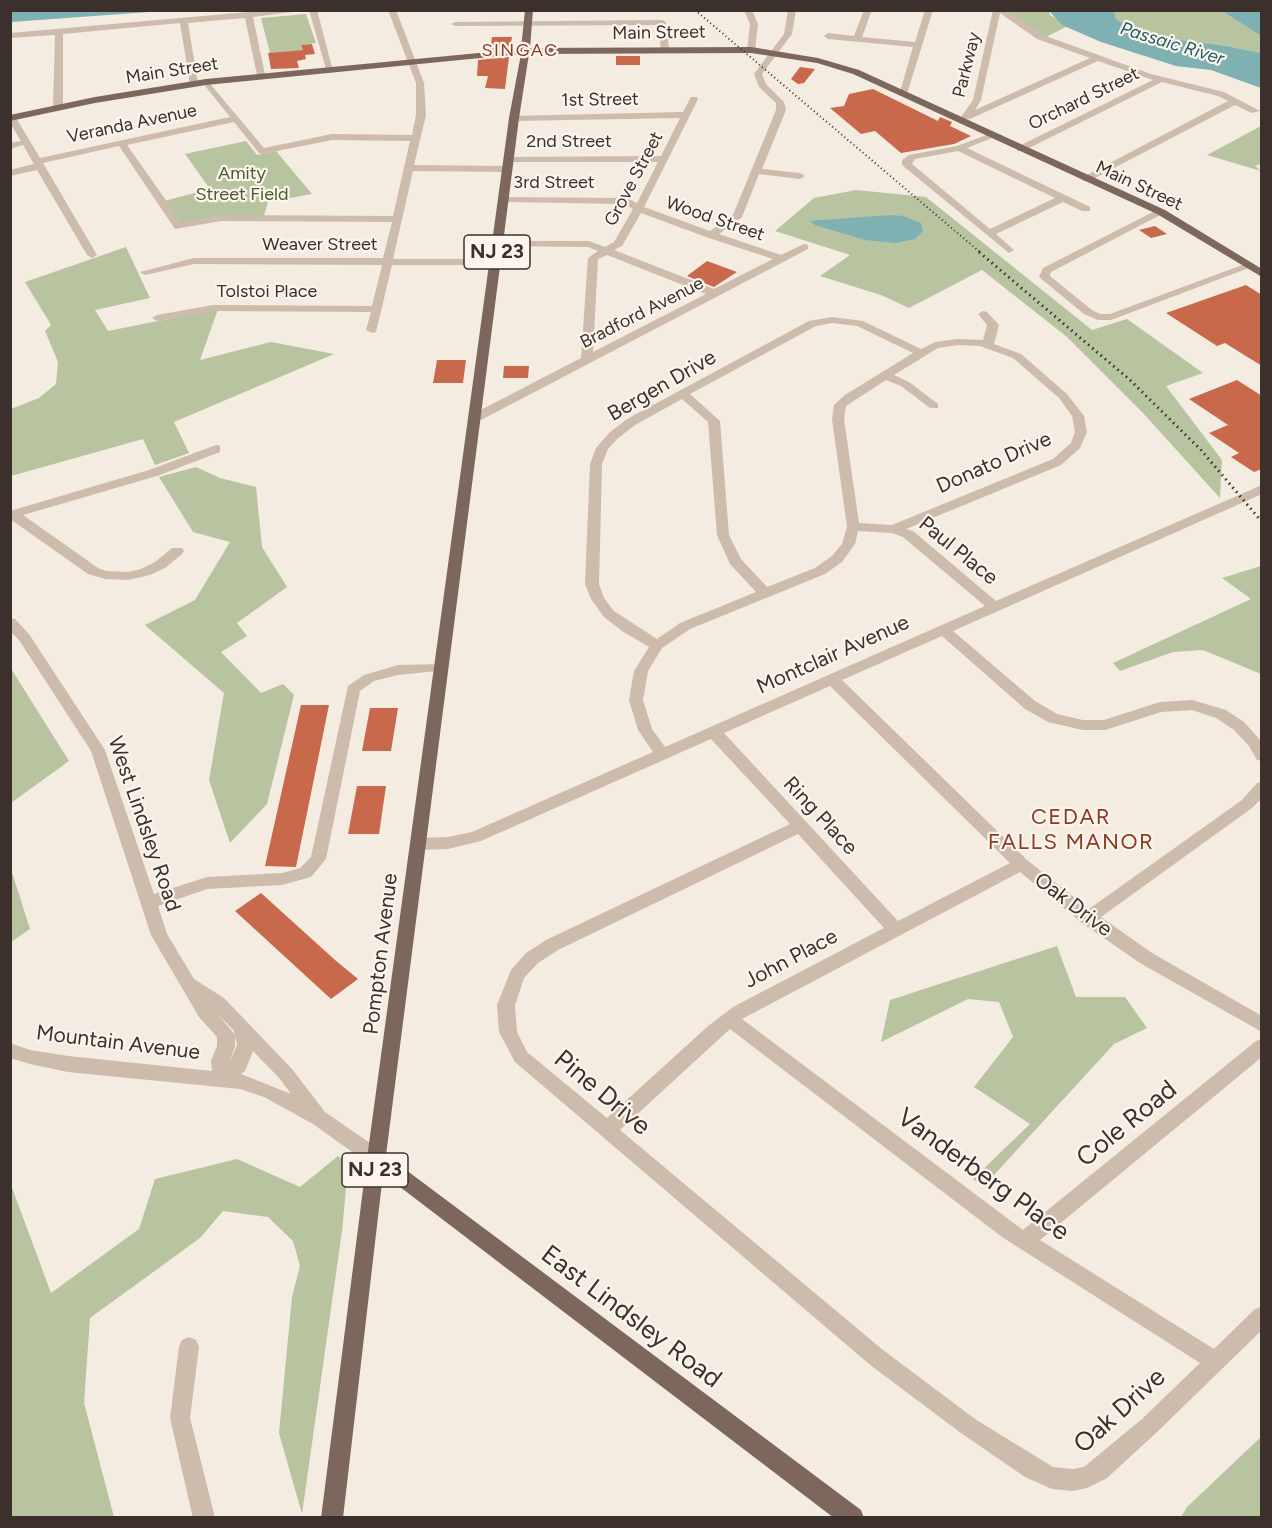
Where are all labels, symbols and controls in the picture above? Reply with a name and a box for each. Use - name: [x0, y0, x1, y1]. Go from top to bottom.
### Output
- water label: Passaic River: [1118, 18, 1226, 70]
- street label: Main Street: [612, 21, 706, 45]
- street label: Parkway: [948, 30, 986, 100]
- district label: SINGAC: [481, 40, 559, 62]
- street label: Main Street: [124, 53, 220, 89]
- street label: Orchard Street: [1025, 63, 1143, 135]
- street label: 1st Street: [561, 89, 639, 111]
- street label: Veranda Avenue: [65, 100, 199, 148]
- street label: Grove Street: [600, 128, 668, 230]
- street label: 2nd Street: [526, 131, 612, 153]
- street label: Main Street: [1092, 156, 1186, 216]
- park label: Amity Street Field: [195, 163, 289, 206]
- street label: 3rd Street: [513, 172, 595, 194]
- street label: Wood Street: [663, 192, 767, 246]
- street label: Weaver Street: [262, 234, 378, 256]
- road number: NJ 23: [464, 235, 530, 269]
- street label: Bradford Avenue: [577, 273, 707, 353]
- street label: Tolstoi Place: [217, 281, 317, 303]
- street label: Bergen Drive: [603, 345, 721, 427]
- street label: Donato Drive: [933, 427, 1055, 499]
- street label: Paul Place: [913, 511, 1003, 591]
- street label: Montclair Avenue: [753, 610, 913, 700]
- street label: West Lindsley Road: [102, 733, 186, 915]
- street label: Ring Place: [778, 772, 862, 860]
- district label: CEDAR FALLS MANOR: [988, 805, 1154, 856]
- street label: Oak Drive: [1029, 868, 1117, 942]
- street label: Pompton Avenue: [359, 872, 403, 1036]
- street label: John Place: [740, 924, 842, 994]
- street label: Mountain Avenue: [35, 1020, 201, 1066]
- street label: Pine Drive: [547, 1044, 657, 1142]
- street label: Cole Road: [1071, 1074, 1183, 1174]
- street label: Vanderberg Place: [891, 1102, 1075, 1248]
- road number: NJ 23: [342, 1153, 408, 1187]
- street label: East Lindsley Road: [535, 1239, 727, 1395]
- street label: Oak Drive: [1068, 1362, 1172, 1460]

